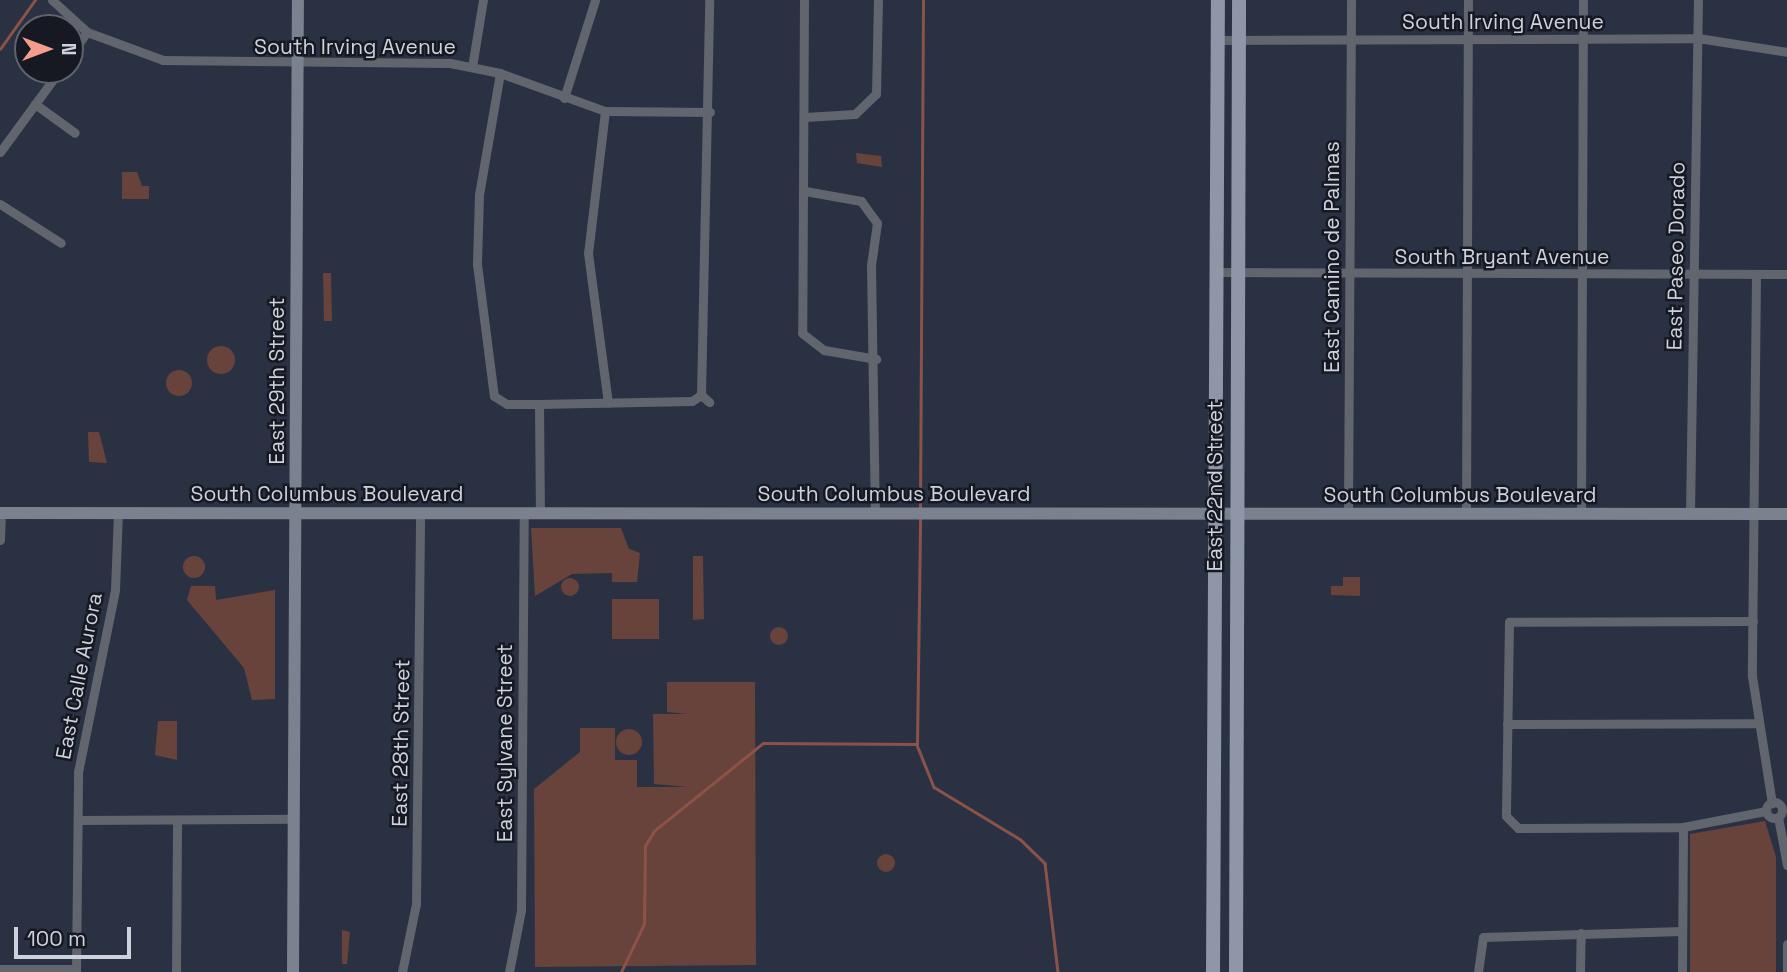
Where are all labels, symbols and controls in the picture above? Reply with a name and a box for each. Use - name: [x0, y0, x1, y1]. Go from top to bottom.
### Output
- street label: South Irving Avenue: [1402, 9, 1604, 35]
- north arrow: [14, 14, 84, 84]
- street label: South Irving Avenue: [254, 34, 456, 60]
- text: N: [56, 43, 81, 55]
- street label: East Camino de Palmas: [1319, 141, 1345, 373]
- street label: East Paseo Dorado: [1662, 161, 1690, 351]
- street label: South Bryant Avenue: [1394, 244, 1610, 270]
- street label: East 29th Street: [264, 297, 290, 465]
- street label: East 22nd Street: [1202, 400, 1228, 572]
- street label: South Columbus Boulevard: [191, 481, 463, 507]
- street label: South Columbus Boulevard: [758, 481, 1030, 507]
- street label: South Columbus Boulevard: [1324, 482, 1596, 508]
- street label: East Calle Aurora: [50, 590, 108, 762]
- street label: East Sylvane Street: [492, 644, 518, 842]
- street label: East 28th Street: [387, 659, 415, 827]
- scale bar: [18, 912, 135, 956]
- text: 100 m: [27, 925, 86, 952]

